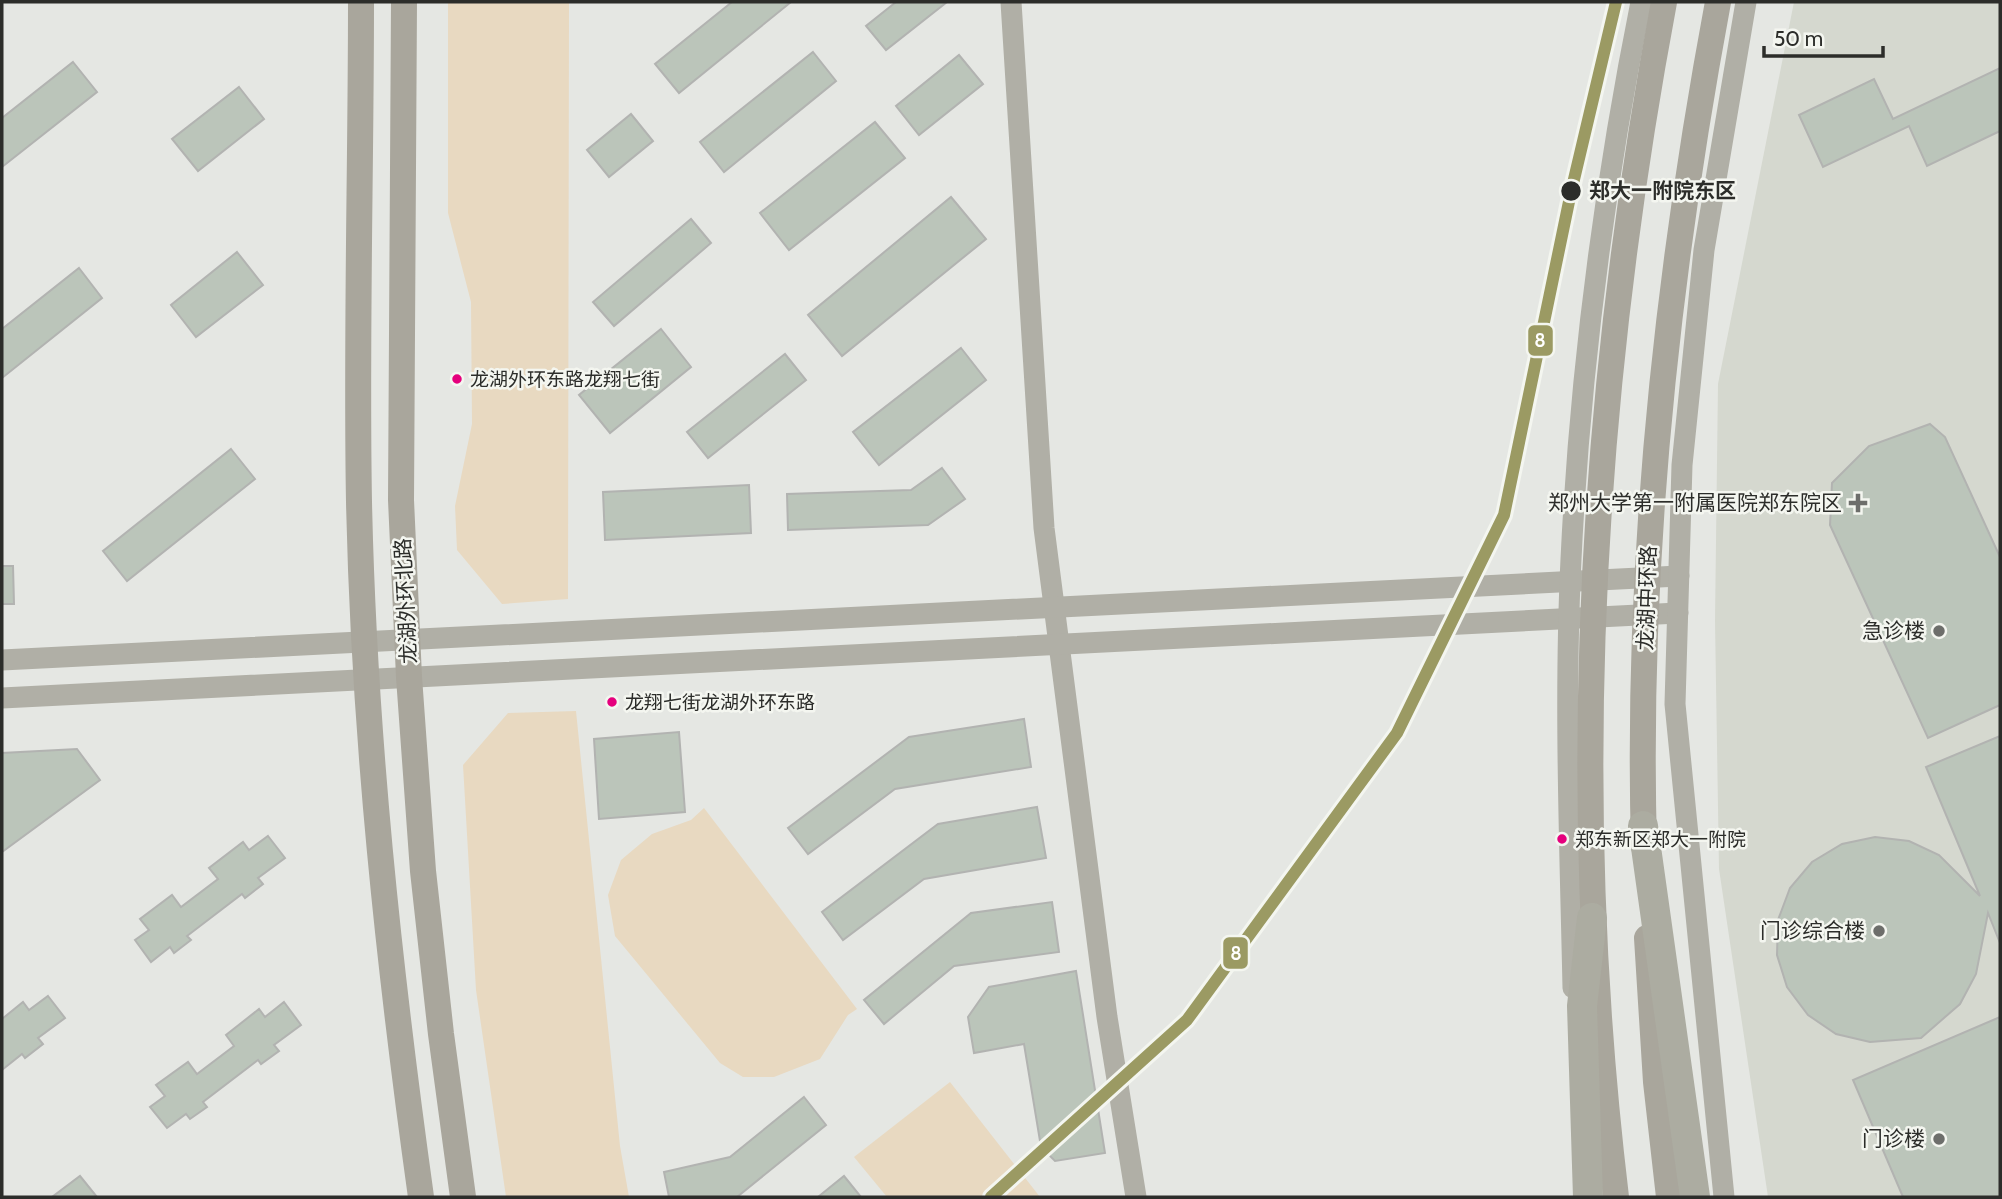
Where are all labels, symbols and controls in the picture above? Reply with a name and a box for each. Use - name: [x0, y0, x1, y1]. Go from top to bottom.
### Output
- scale bar: [1764, 14, 1883, 58]
- text: 50 m: [1774, 26, 1823, 51]
- place label: 郑大一附院东区: [1589, 178, 1736, 203]
- marker: 郑大一附院东区: [1559, 179, 1583, 203]
- line badge: 8: [1527, 324, 1554, 357]
- text: 8: [1534, 329, 1546, 352]
- place label: 龙湖外环东路龙翔七街: [470, 368, 660, 391]
- marker: 龙湖外环东路龙翔七街: [450, 372, 464, 386]
- place label: 郑州大学第一附属医院郑东院区: [1548, 490, 1842, 515]
- marker: 郑州大学第一附属医院郑东院区: [1848, 493, 1868, 513]
- street label: 龙湖外环北路: [390, 537, 421, 665]
- street label: 龙湖中环路: [1632, 545, 1661, 651]
- place label: 急诊楼: [1862, 618, 1925, 643]
- marker: 急诊楼: [1931, 623, 1947, 639]
- place label: 龙翔七街龙湖外环东路: [625, 691, 815, 714]
- marker: 龙翔七街龙湖外环东路: [605, 695, 619, 709]
- place label: 郑东新区郑大一附院: [1575, 828, 1746, 851]
- marker: 郑东新区郑大一附院: [1555, 832, 1569, 846]
- place label: 门诊综合楼: [1760, 918, 1865, 943]
- marker: 门诊综合楼: [1871, 923, 1887, 939]
- line badge: 8: [1222, 936, 1249, 970]
- text: 8: [1230, 942, 1242, 965]
- place label: 门诊楼: [1862, 1126, 1925, 1151]
- marker: 门诊楼: [1931, 1131, 1947, 1147]

